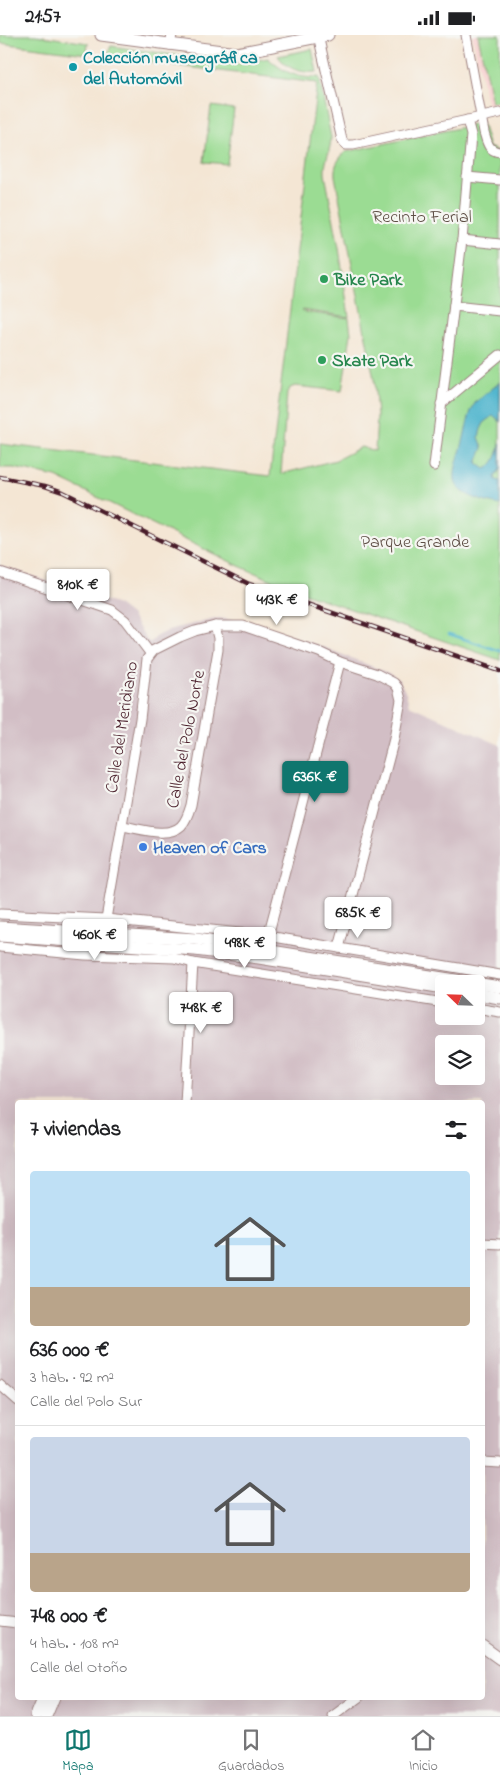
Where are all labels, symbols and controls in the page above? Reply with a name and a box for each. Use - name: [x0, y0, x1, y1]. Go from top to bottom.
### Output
- text: 21:57: [25, 4, 61, 31]
- place label: Colección museográfica del Automóvil: [83, 46, 258, 93]
- marker: Colección museográfica del Automóvil: [67, 61, 79, 73]
- park label: Recinto Ferial: [372, 205, 472, 231]
- place label: Bike Park: [333, 268, 403, 294]
- marker: Bike Park: [318, 273, 330, 285]
- place label: Skate Park: [332, 349, 413, 375]
- marker: Skate Park: [316, 354, 328, 366]
- park label: Parque Grande: [361, 530, 470, 556]
- pin: 810K €: [37, 569, 119, 611]
- text: 810K €: [58, 573, 98, 597]
- pin: 413K €: [236, 583, 318, 626]
- text: 413K €: [256, 588, 298, 612]
- street label: Calle del Meridiano: [100, 660, 146, 795]
- street label: Calle del Polo Norte: [161, 667, 213, 811]
- pin: 636K €: [274, 761, 356, 803]
- text: 636K €: [293, 765, 337, 789]
- place label: Heaven of Cars: [153, 836, 267, 862]
- marker: Heaven of Cars: [137, 841, 149, 853]
- pin: 685K €: [317, 897, 399, 939]
- text: 685K €: [335, 901, 381, 925]
- pin: 460K €: [54, 919, 136, 961]
- text: 460K €: [73, 923, 117, 947]
- pin: 498K €: [204, 927, 286, 969]
- text: 498K €: [225, 931, 265, 955]
- north arrow: [435, 975, 485, 1025]
- map controls: [435, 975, 485, 1085]
- pin: 748K €: [160, 991, 242, 1034]
- text: 748K €: [180, 996, 222, 1020]
- button: layers: [435, 1035, 485, 1085]
- text: 7 viviendas: [30, 1115, 121, 1145]
- icon: filters: [442, 1116, 470, 1144]
- icon: home: [205, 1204, 295, 1294]
- text: 636 000 €: [30, 1336, 110, 1366]
- text: 3 hab. · 92 m²: [30, 1366, 114, 1390]
- text: Calle del Polo Sur: [30, 1390, 142, 1414]
- icon: home: [205, 1469, 295, 1559]
- text: 748 000 €: [30, 1602, 108, 1632]
- text: 4 hab. · 108 m²: [30, 1632, 119, 1656]
- text: Calle del Otoño: [30, 1656, 127, 1680]
- tab: Mapa: [62, 1726, 94, 1777]
- tab: Guardados: [218, 1726, 284, 1777]
- tab: Inicio: [409, 1726, 438, 1777]

